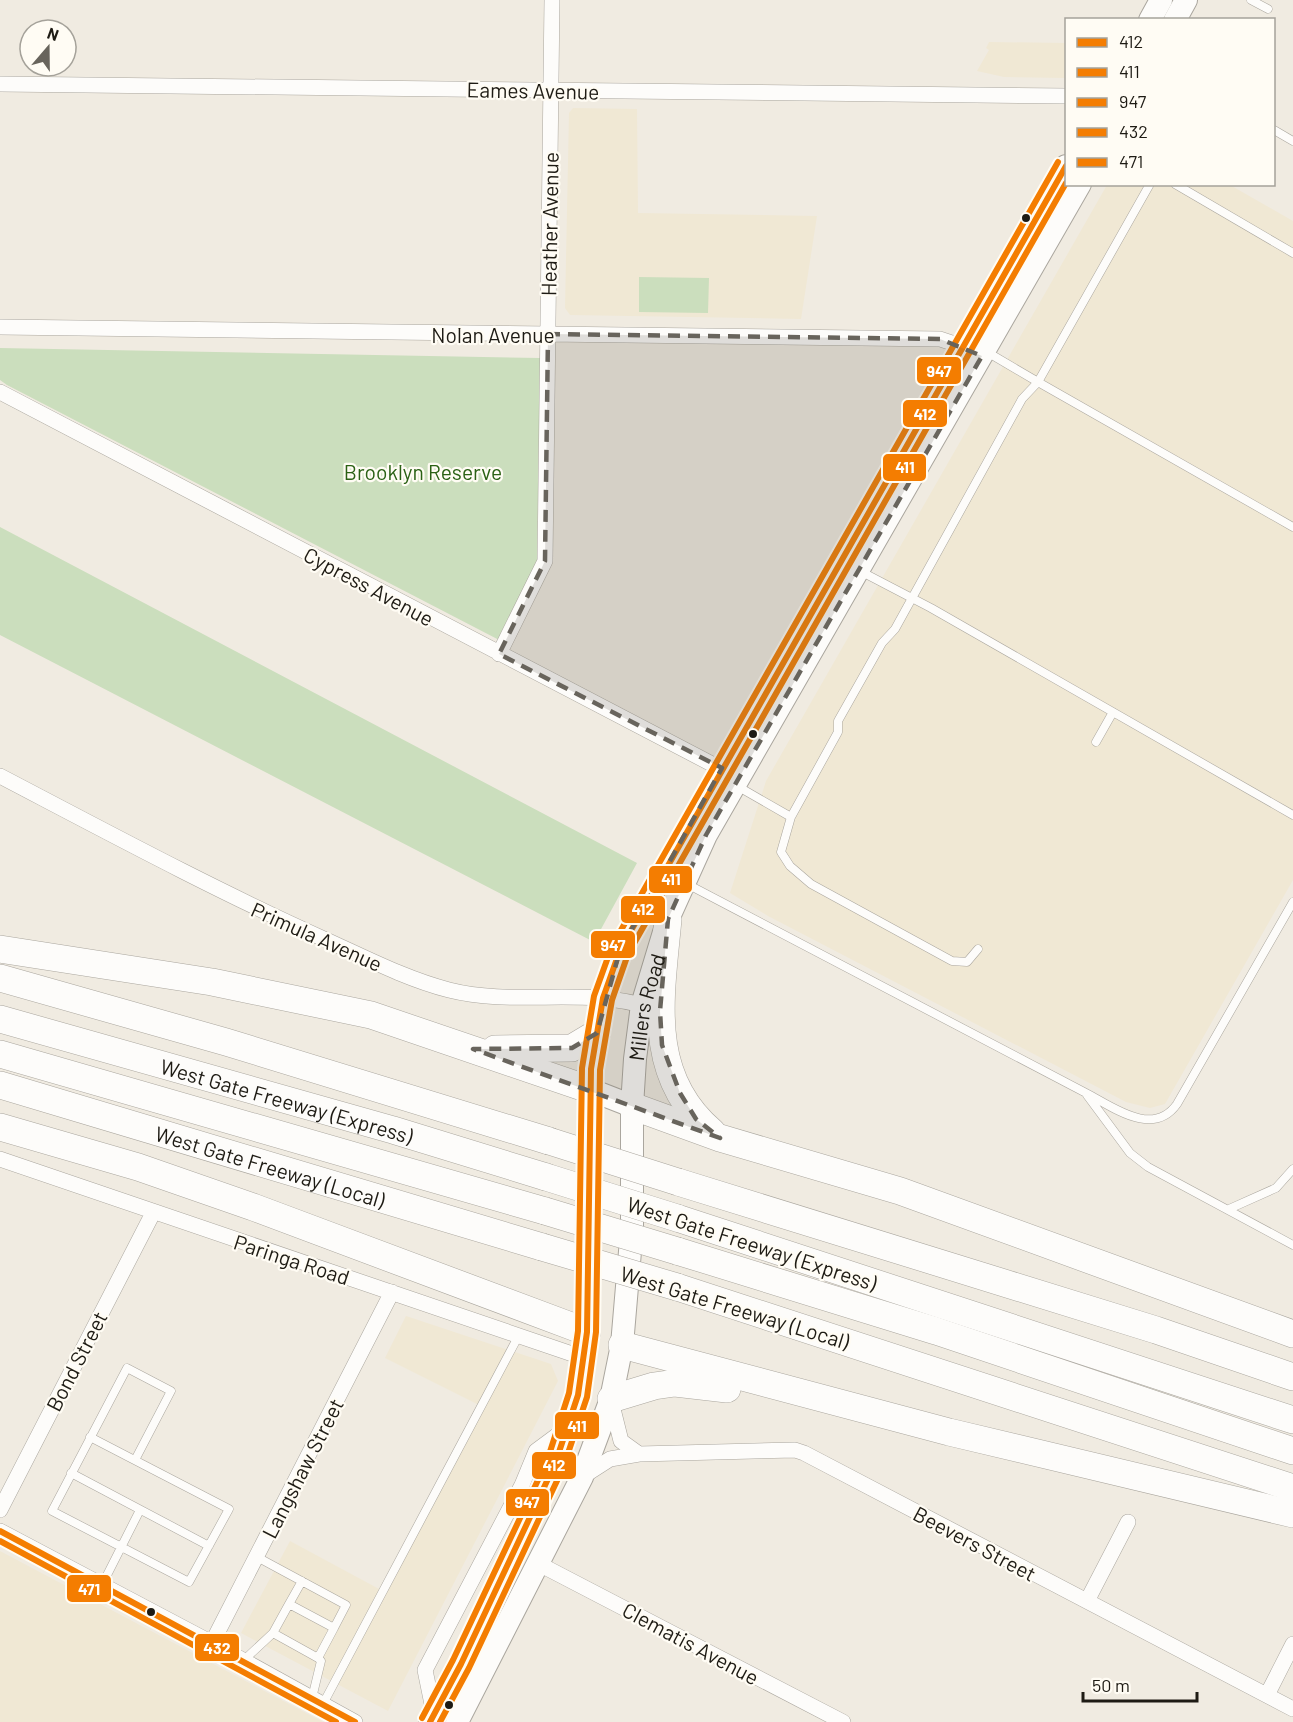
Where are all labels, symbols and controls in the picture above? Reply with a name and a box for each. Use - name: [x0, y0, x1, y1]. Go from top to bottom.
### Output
- north arrow: [18, 18, 78, 78]
- legend: [1065, 18, 1275, 186]
- text: N: [45, 23, 62, 44]
- text: 412: [1119, 30, 1143, 52]
- text: 411: [1119, 60, 1140, 82]
- street label: Eames Avenue: [466, 76, 600, 104]
- text: 947: [1119, 90, 1147, 112]
- text: 432: [1119, 120, 1148, 142]
- text: 471: [1119, 150, 1143, 172]
- street label: Heather Avenue: [535, 152, 563, 296]
- unlabelled marker: [1020, 212, 1032, 224]
- street label: Nolan Avenue: [431, 322, 555, 347]
- line badge: 947: [916, 356, 962, 385]
- text: 947: [927, 361, 952, 380]
- line badge: 412: [902, 399, 948, 428]
- text: 412: [914, 404, 936, 423]
- line badge: 411: [882, 453, 927, 482]
- text: 411: [895, 457, 915, 476]
- park label: Brooklyn Reserve: [344, 459, 502, 484]
- street label: Cypress Avenue: [300, 541, 438, 631]
- unlabelled marker: [747, 728, 759, 740]
- line badge: 411: [648, 865, 693, 894]
- text: 411: [661, 869, 681, 888]
- line badge: 412: [620, 895, 666, 924]
- street label: Primula Avenue: [248, 896, 386, 976]
- text: 412: [632, 899, 654, 918]
- line badge: 947: [590, 930, 636, 959]
- text: 947: [601, 935, 626, 954]
- street label: Millers Road: [622, 950, 669, 1062]
- street label: West Gate Freeway (Express): [158, 1052, 416, 1148]
- street label: West Gate Freeway (Local): [153, 1120, 388, 1212]
- street label: West Gate Freeway (Express): [624, 1191, 880, 1295]
- street label: Paringa Road: [231, 1229, 353, 1289]
- street label: West Gate Freeway (Local): [618, 1260, 853, 1354]
- street label: Bond Street: [40, 1307, 112, 1415]
- street label: Langshaw Street: [256, 1394, 348, 1542]
- line badge: 411: [554, 1411, 600, 1440]
- text: 411: [567, 1416, 587, 1435]
- line badge: 412: [531, 1451, 577, 1480]
- text: 412: [543, 1455, 565, 1474]
- line badge: 947: [505, 1488, 550, 1517]
- text: 947: [515, 1492, 540, 1511]
- street label: Beevers Street: [909, 1500, 1041, 1586]
- line badge: 471: [66, 1574, 112, 1603]
- text: 471: [78, 1579, 100, 1598]
- street label: Clematis Avenue: [619, 1597, 763, 1689]
- unlabelled marker: [145, 1606, 157, 1618]
- line badge: 432: [194, 1633, 240, 1662]
- text: 432: [203, 1638, 231, 1657]
- scale bar: [1083, 1665, 1197, 1703]
- text: 50 m: [1092, 1674, 1130, 1696]
- unlabelled marker: [443, 1699, 455, 1711]

